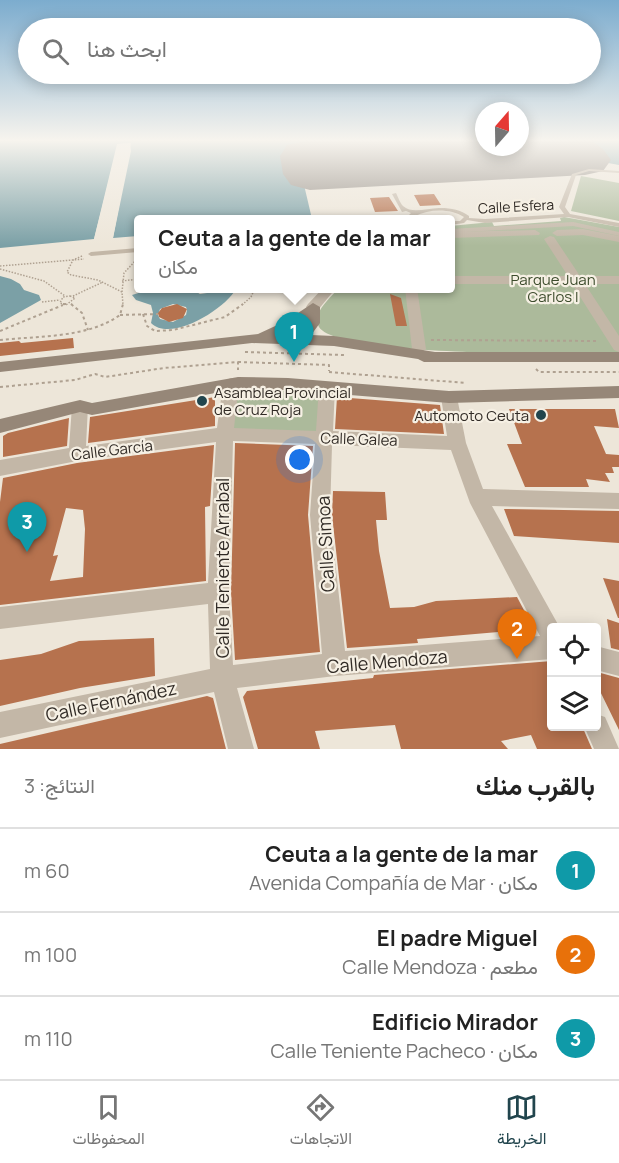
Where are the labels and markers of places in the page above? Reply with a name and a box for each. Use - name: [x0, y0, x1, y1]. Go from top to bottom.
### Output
- pin: 1: [274, 312, 314, 362]
- place label: Asamblea Provincial de Cruz Roja: [214, 382, 351, 420]
- marker: Asamblea Provincial de Cruz Roja: [195, 394, 209, 408]
- place label: Automoto Ceuta: [414, 405, 529, 426]
- marker: Automoto Ceuta: [534, 408, 548, 422]
- pin: 3: [8, 502, 46, 552]
- pin: 2: [498, 610, 536, 659]

